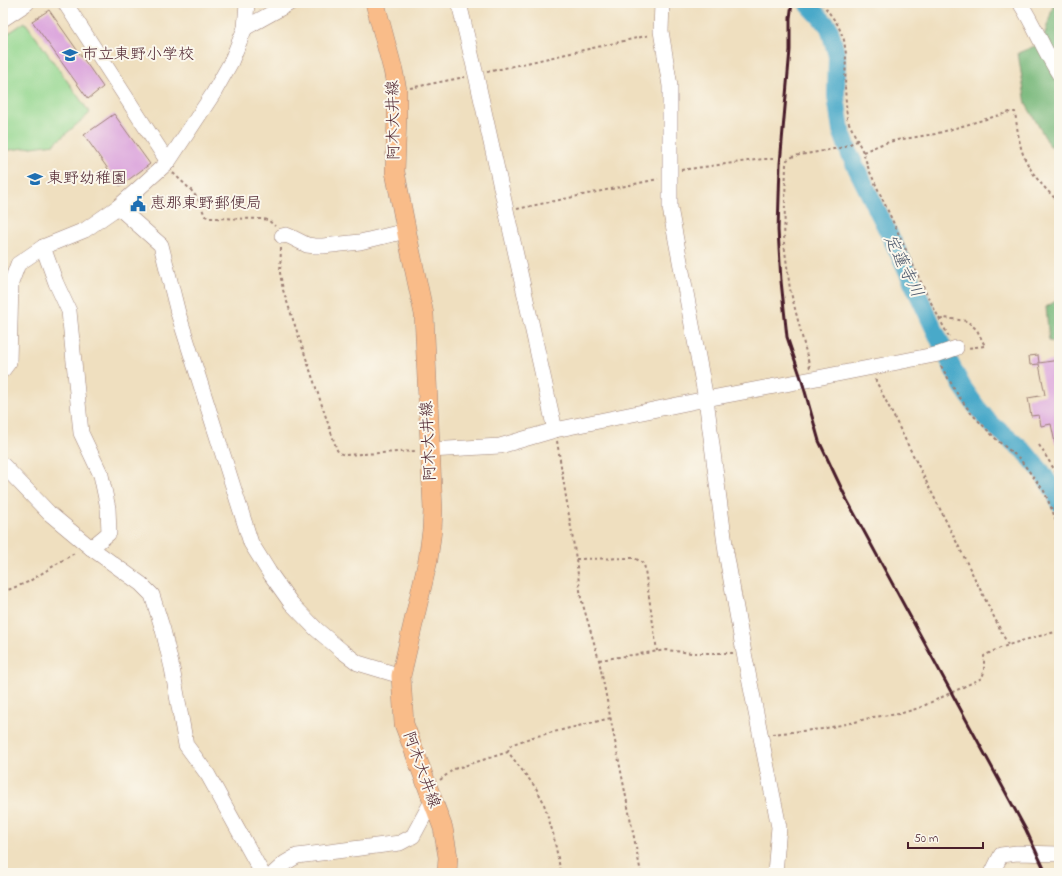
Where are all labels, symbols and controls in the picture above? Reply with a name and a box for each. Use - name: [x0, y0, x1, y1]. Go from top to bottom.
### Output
- place label: 市立東野小学校: [82, 43, 194, 67]
- school or university icon: 市立東野小学校: [61, 46, 79, 64]
- street label: 阿木大井線: [381, 80, 407, 160]
- place label: 東野幼稚園: [47, 167, 127, 191]
- school or university icon: 東野幼稚園: [26, 170, 44, 188]
- place label: 恵那東野郵便局: [150, 192, 262, 216]
- public building icon: 恵那東野郵便局: [129, 195, 147, 213]
- water label: 定蓮寺川: [877, 230, 929, 302]
- street label: 阿木大井線: [415, 400, 443, 482]
- street label: 阿木大井線: [396, 728, 446, 812]
- scale bar: [908, 824, 983, 850]
- text: 50 m: [914, 830, 938, 848]

